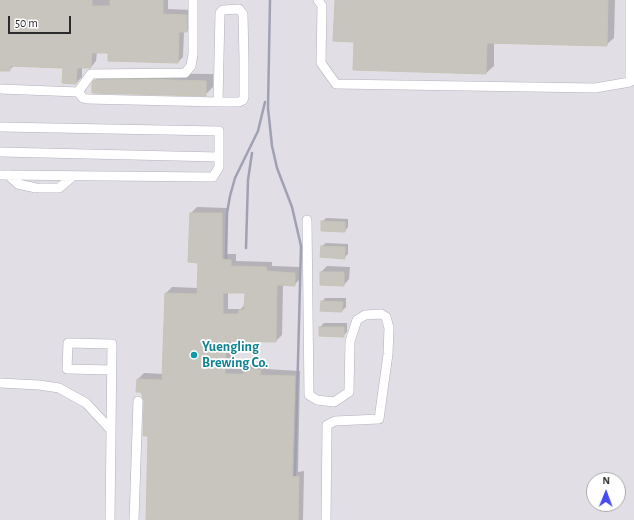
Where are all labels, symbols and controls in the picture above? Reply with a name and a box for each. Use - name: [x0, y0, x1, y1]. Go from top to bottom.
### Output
- scale bar: [10, 8, 73, 34]
- text: 50 m: [15, 17, 38, 29]
- place label: Yuengling Brewing Co.: [202, 339, 268, 372]
- marker: Yuengling Brewing Co.: [189, 350, 199, 360]
- north arrow: [586, 472, 626, 512]
- text: N: [602, 475, 610, 486]

